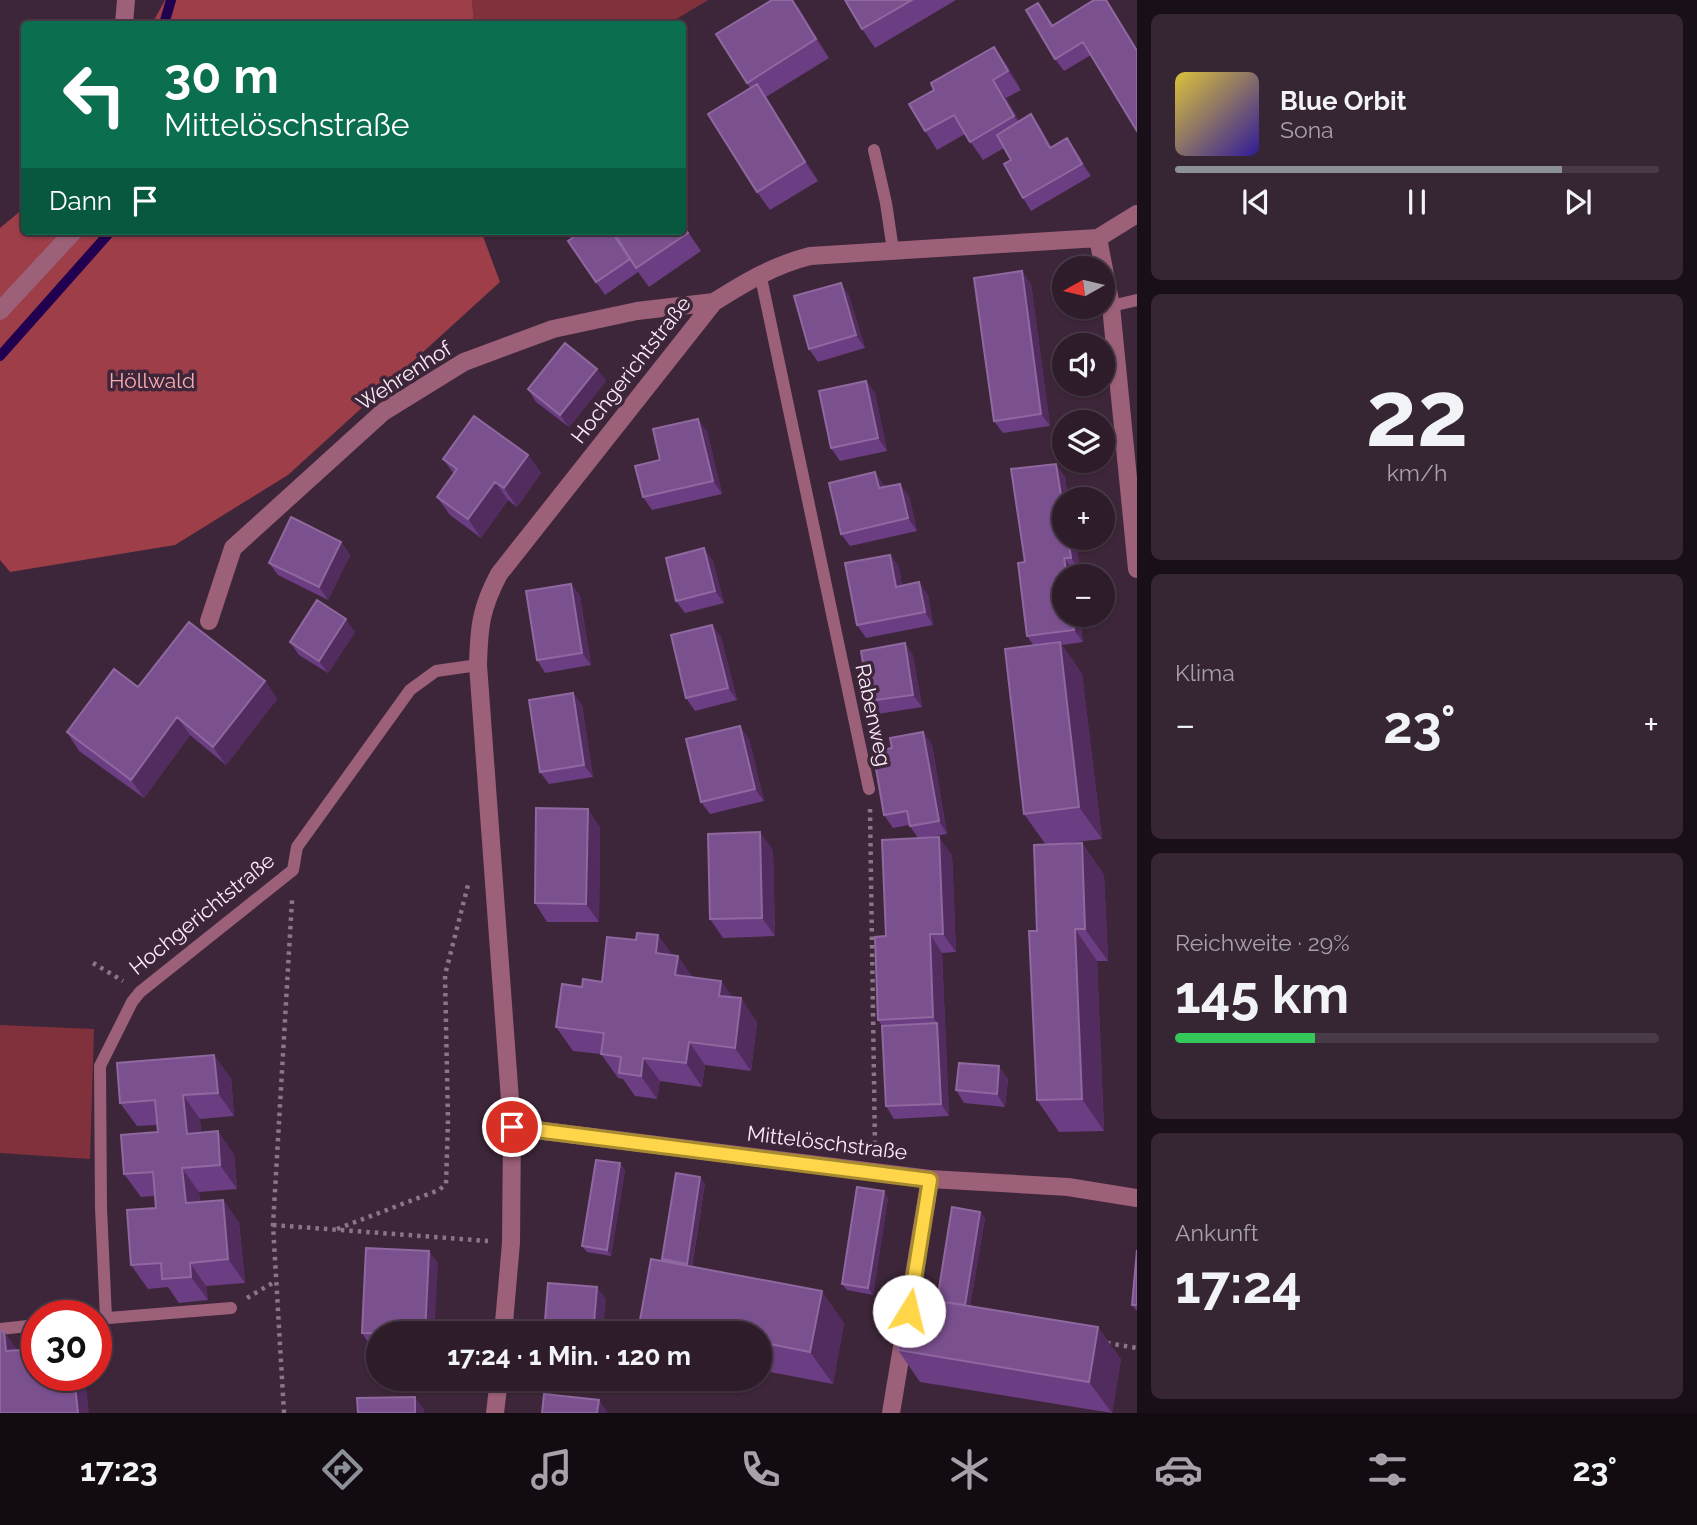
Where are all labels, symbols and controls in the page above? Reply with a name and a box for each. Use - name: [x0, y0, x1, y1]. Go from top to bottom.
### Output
- text: 30 m: [164, 47, 279, 104]
- icon: left: [49, 49, 140, 140]
- text: Blue Orbit: [1280, 86, 1407, 116]
- text: Mittelöschstraße: [164, 106, 410, 143]
- text: Sona: [1280, 116, 1334, 143]
- icon: arrive: [126, 182, 164, 220]
- icon: previous: [1237, 183, 1275, 221]
- icon: pause: [1398, 183, 1436, 221]
- icon: next: [1559, 183, 1597, 221]
- text: Dann: [49, 186, 112, 216]
- north arrow: [1052, 256, 1115, 318]
- map controls: [1052, 256, 1115, 627]
- street label: Hochgerichtstraße: [566, 291, 696, 448]
- button: sound: [1052, 333, 1115, 396]
- street label: Wehrenhof: [352, 335, 457, 416]
- text: 22: [1366, 360, 1468, 467]
- park label: Höllwald: [109, 368, 195, 393]
- button: layers: [1052, 410, 1115, 473]
- text: km/h: [1387, 459, 1447, 486]
- button: +: [1052, 487, 1115, 550]
- button: −: [1052, 564, 1115, 627]
- text: Klima: [1175, 659, 1235, 686]
- street label: Rabenweg: [850, 661, 897, 769]
- text: 23°: [1383, 694, 1456, 755]
- text: −: [1175, 702, 1195, 747]
- text: +: [1643, 702, 1659, 747]
- street label: Hochgerichtstraße: [124, 847, 279, 980]
- text: Reichweite · 29%: [1175, 929, 1350, 956]
- text: 145 km: [1175, 964, 1349, 1025]
- pin: [482, 1097, 542, 1157]
- icon: arrive: [493, 1108, 531, 1146]
- street label: Mittelöschstraße: [746, 1120, 909, 1165]
- text: Ankunft: [1175, 1219, 1258, 1246]
- text: 17:24: [1175, 1254, 1302, 1315]
- position arrow: [872, 1274, 946, 1348]
- speed limit sign: 30: [21, 1300, 112, 1391]
- text: 17:24 · 1 Min. · 120 m: [447, 1341, 691, 1371]
- icon: directions: [318, 1445, 367, 1494]
- icon: music: [527, 1445, 576, 1494]
- icon: phone: [736, 1445, 785, 1494]
- icon: climate: [945, 1445, 994, 1494]
- icon: car: [1154, 1445, 1203, 1494]
- icon: filters: [1363, 1445, 1412, 1494]
- text: 17:23: [80, 1451, 158, 1488]
- text: 23°: [1572, 1451, 1617, 1488]

